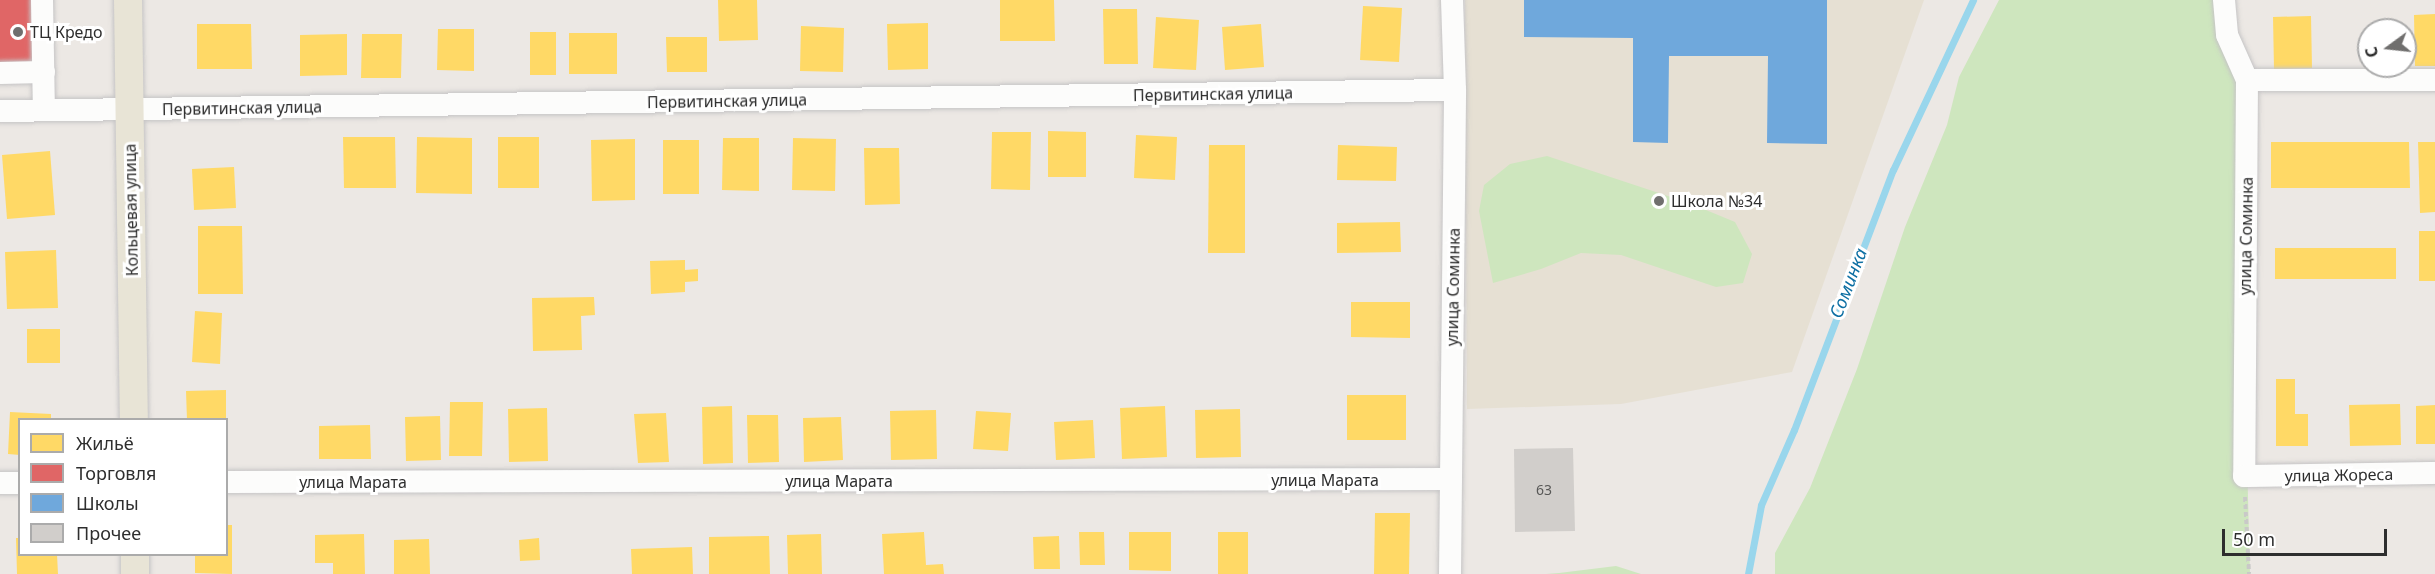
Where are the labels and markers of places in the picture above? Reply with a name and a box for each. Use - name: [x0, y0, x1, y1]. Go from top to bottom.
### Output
- place label: ТЦ Кредо: [30, 22, 102, 42]
- marker: ТЦ Кредо: [11, 25, 25, 39]
- place label: Школа №34: [1671, 191, 1762, 211]
- marker: Школа №34: [1652, 194, 1666, 208]

